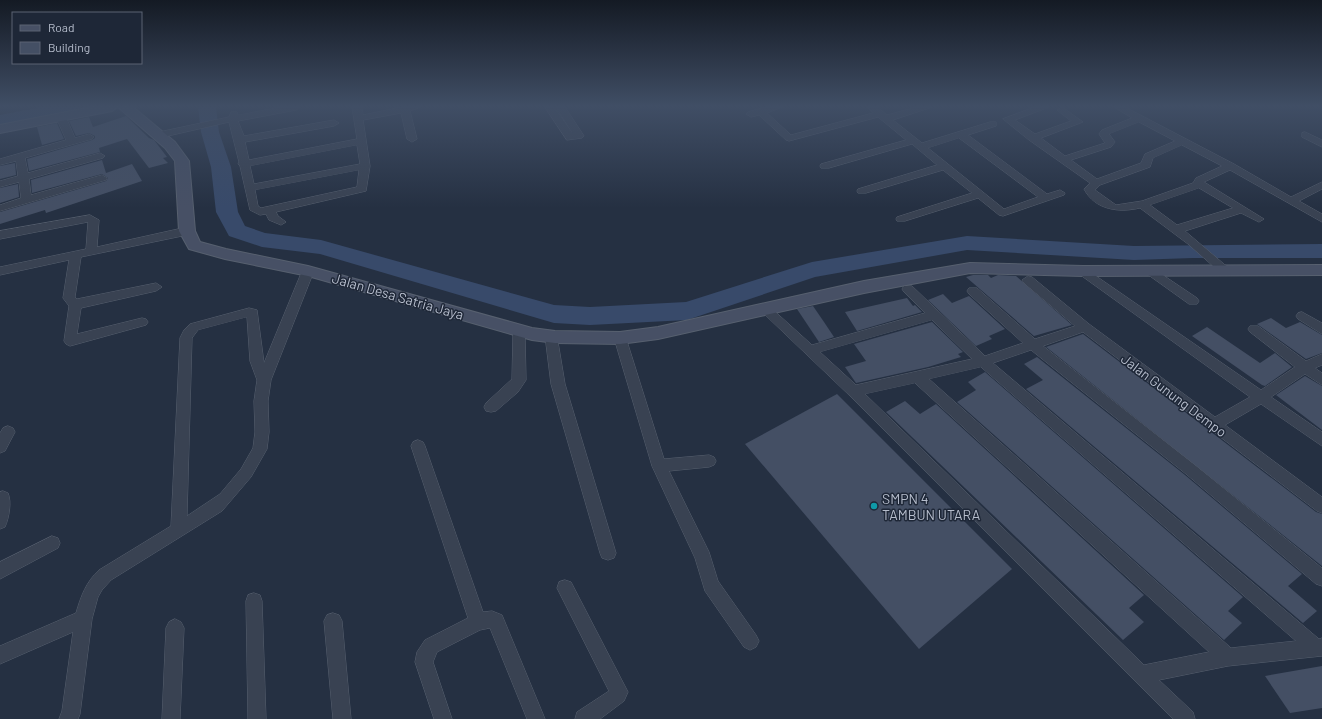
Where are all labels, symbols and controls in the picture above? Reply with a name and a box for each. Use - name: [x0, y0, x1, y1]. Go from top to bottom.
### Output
- legend: [12, 12, 142, 64]
- text: Road: [48, 20, 75, 34]
- text: Building: [48, 40, 90, 54]
- street label: Jalan Desa Satria Jaya: [330, 269, 466, 323]
- street label: Jalan Gunung Dempo: [1118, 350, 1230, 440]
- place label: SMPN 4 TAMBUN UTARA: [882, 490, 981, 523]
- marker: SMPN 4 TAMBUN UTARA: [869, 501, 879, 511]

